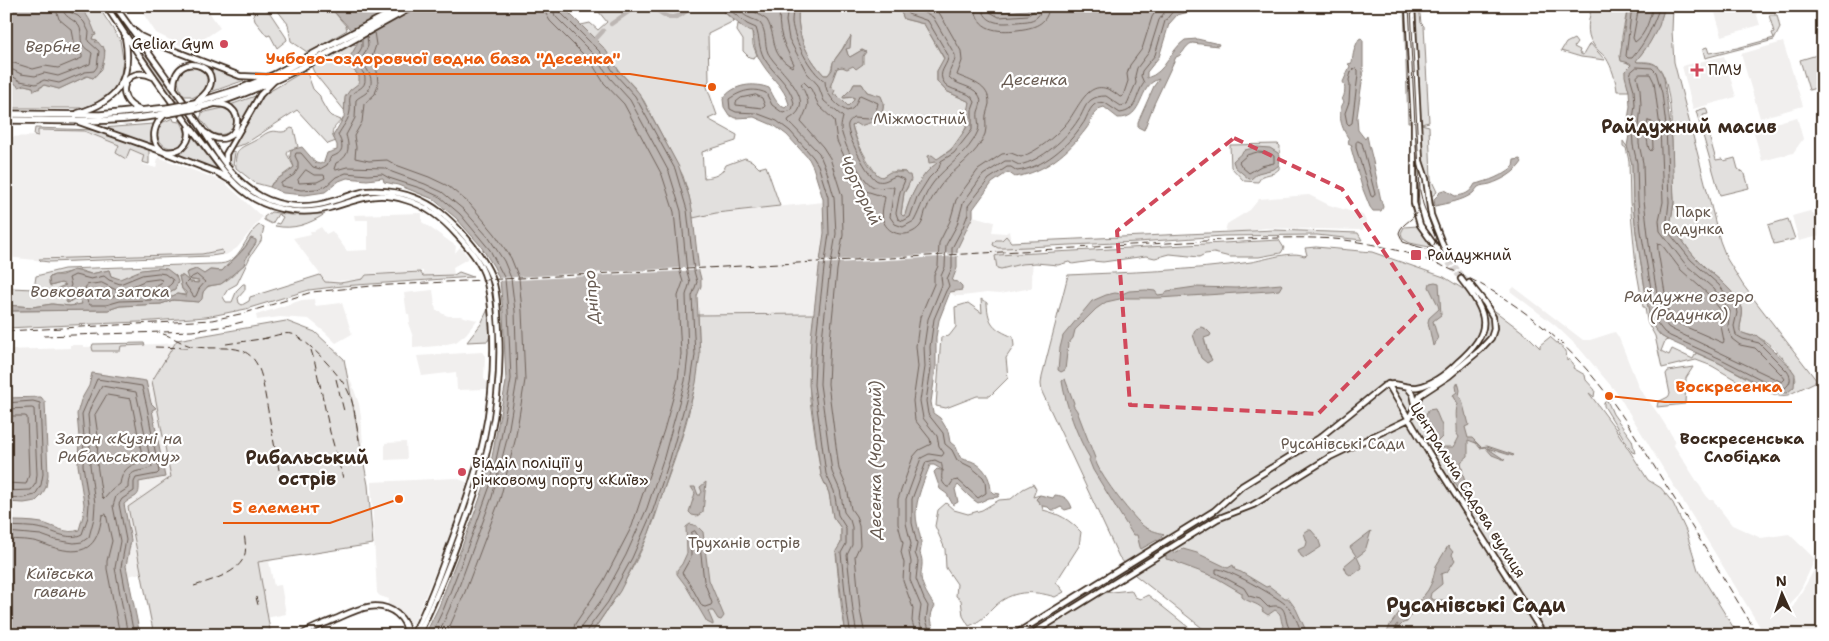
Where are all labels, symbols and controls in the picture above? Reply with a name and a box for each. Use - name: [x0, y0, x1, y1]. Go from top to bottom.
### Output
- place label: Geliar Gym: [132, 34, 214, 54]
- water label: Вербне: [25, 36, 81, 57]
- marker: Geliar Gym: [218, 38, 230, 50]
- callout: Учбово-оздоровчої водна база "Десенка": [255, 43, 630, 74]
- text: Учбово-оздоровчої водна база "Десенка": [265, 48, 621, 69]
- place label: ПМУ: [1708, 60, 1742, 80]
- marker: ПМУ: [1690, 63, 1704, 77]
- water label: Десенка: [1001, 69, 1068, 90]
- park label: Міжмостний: [873, 109, 967, 129]
- district label: Райдужний масив: [1601, 115, 1777, 139]
- water label: Чорторий: [835, 152, 886, 229]
- park label: Парк Радунка: [1662, 202, 1724, 239]
- place label: Райдужний: [1427, 245, 1512, 265]
- marker: Райдужний: [1409, 248, 1423, 262]
- water label: Дніпро: [579, 269, 604, 326]
- water label: Вовковата затока: [30, 281, 170, 302]
- water label: Райдужне озеро (Радунка): [1624, 286, 1754, 325]
- callout: Воскресенка: [1665, 371, 1792, 402]
- text: Воскресенка: [1675, 376, 1783, 397]
- water label: Десенка (Чорторий): [865, 381, 886, 540]
- street label: Центральна Садова вулиця: [1405, 398, 1531, 582]
- water label: Затон «Кузні на Рибальському»: [56, 428, 183, 467]
- district label: Воскресенська Слобідка: [1680, 428, 1804, 467]
- park label: Русанівські Сади: [1281, 434, 1405, 454]
- district label: Рибальський острів: [245, 446, 369, 491]
- place label: Відділ поліції у річковому порту «Київ»: [472, 453, 649, 490]
- marker: Відділ поліції у річковому порту «Київ»: [456, 466, 468, 478]
- callout: 5 елемент: [223, 492, 330, 523]
- text: 5 елемент: [232, 497, 320, 518]
- park label: Труханів острів: [688, 533, 800, 553]
- water label: Київська гавань: [26, 563, 94, 602]
- north arrow: [1756, 568, 1806, 618]
- text: N: [1775, 572, 1787, 590]
- district label: Русанівські Сади: [1386, 592, 1566, 618]

